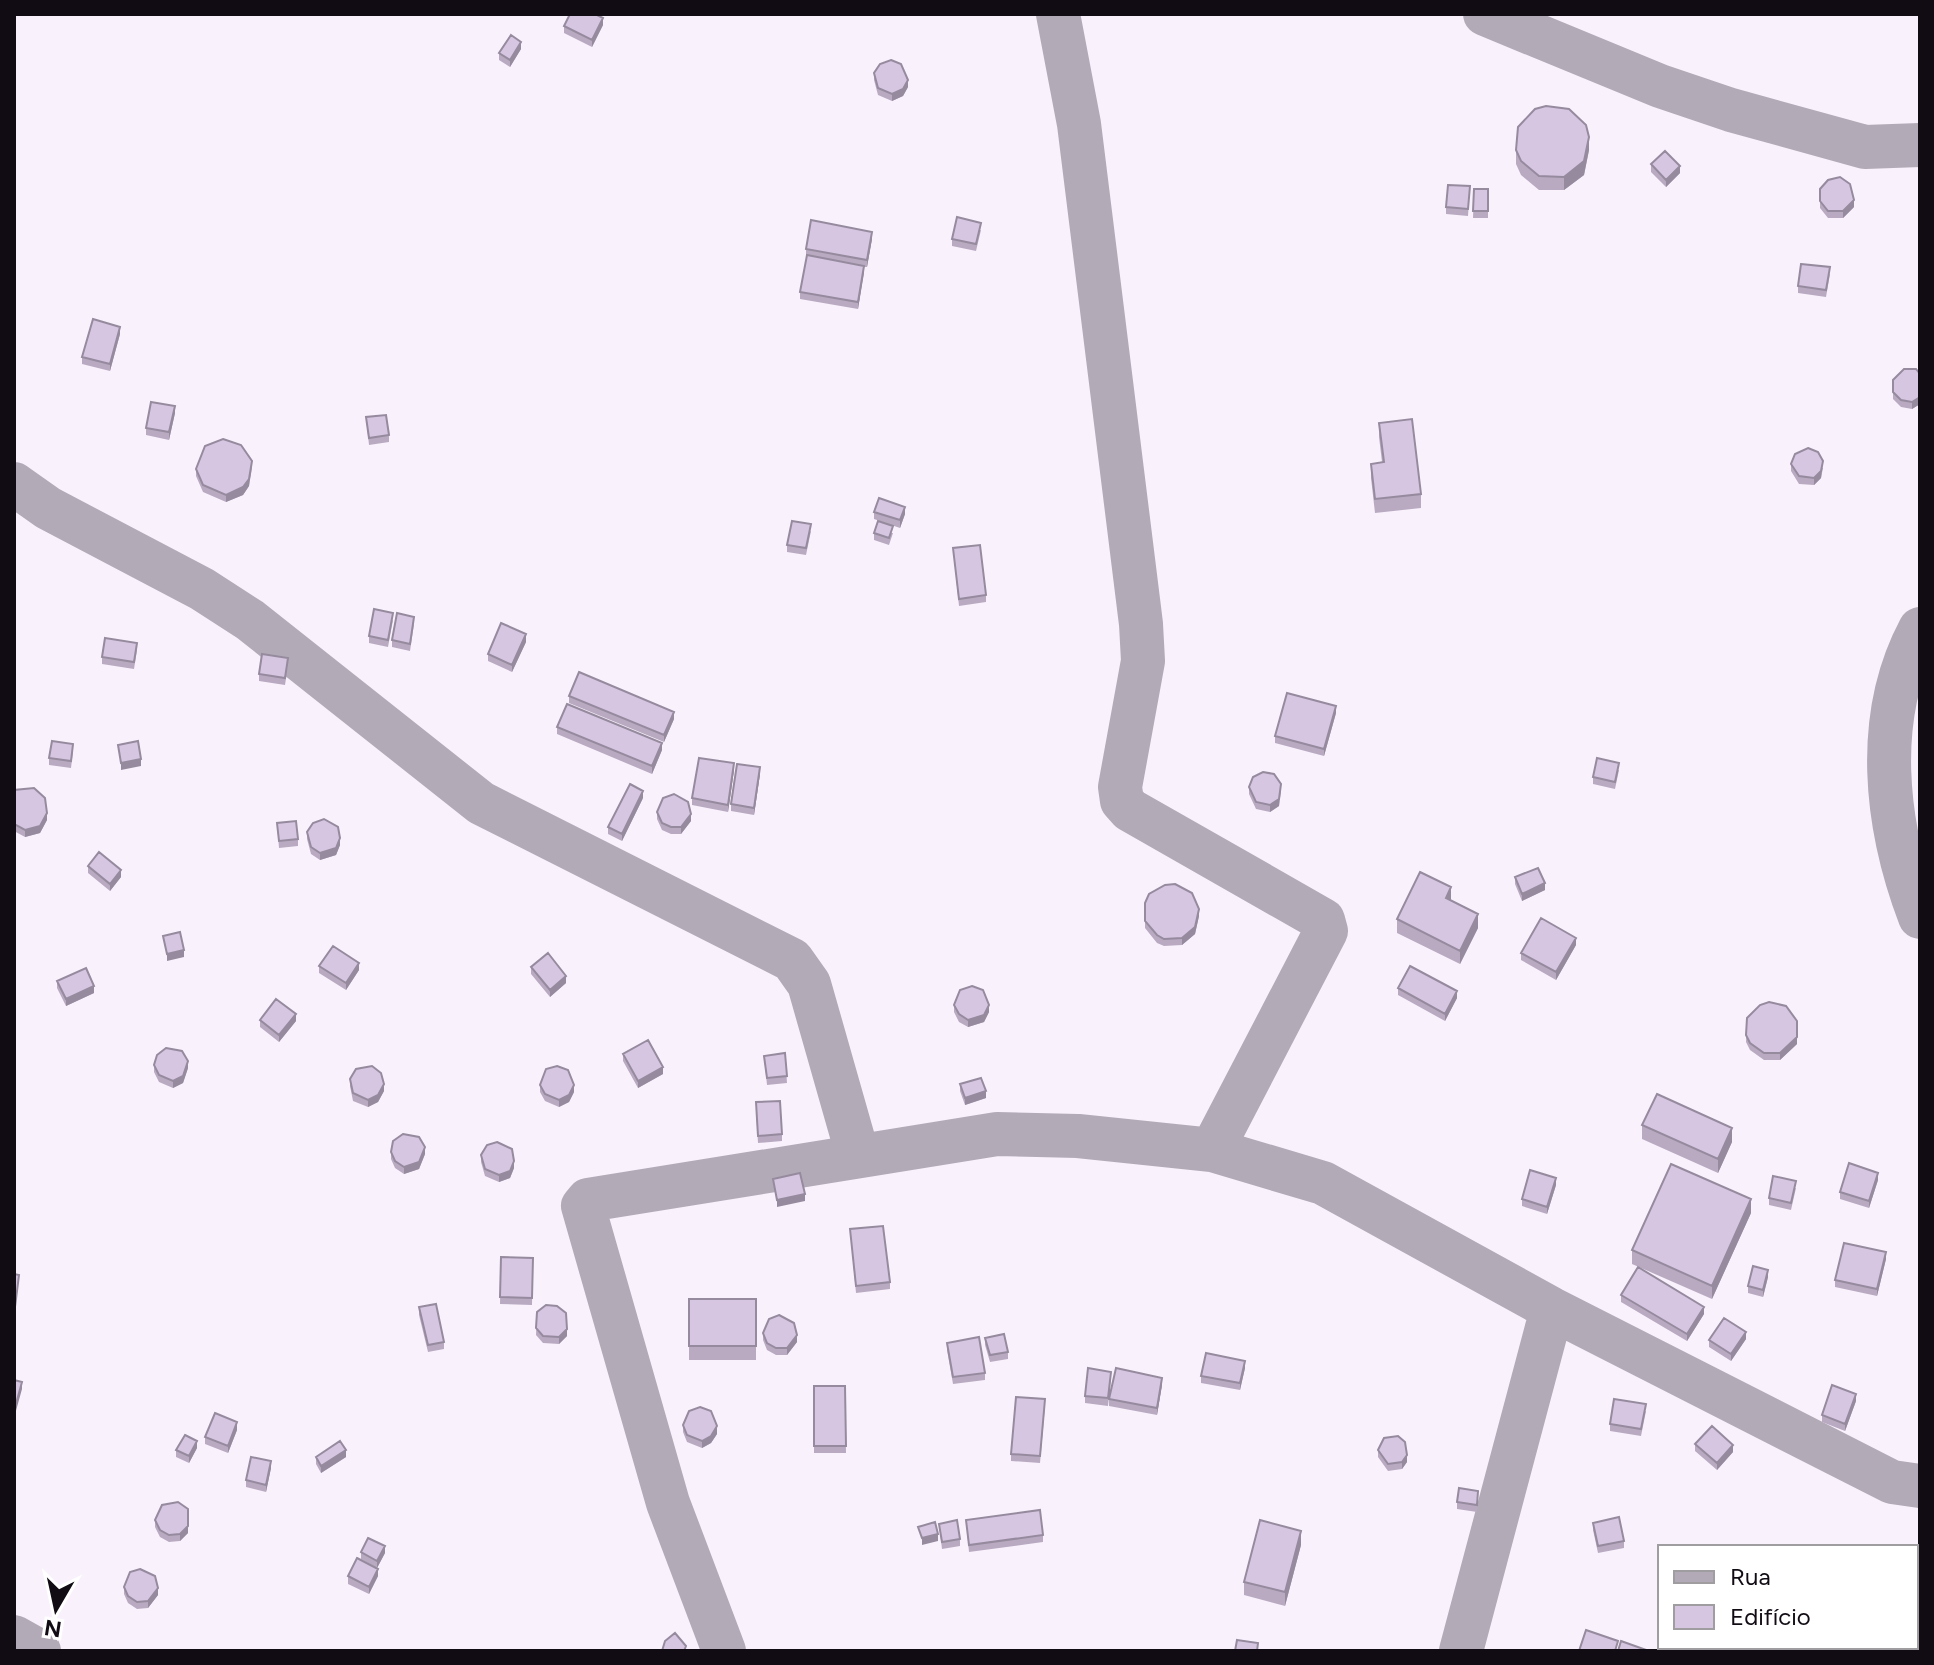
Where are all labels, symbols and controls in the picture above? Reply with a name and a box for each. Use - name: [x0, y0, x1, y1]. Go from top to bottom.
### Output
- legend: [1658, 1545, 1918, 1649]
- text: Rua: [1730, 1562, 1771, 1591]
- north arrow: [16, 1569, 96, 1649]
- text: Edifício: [1730, 1602, 1811, 1631]
- text: N: [42, 1614, 63, 1643]

